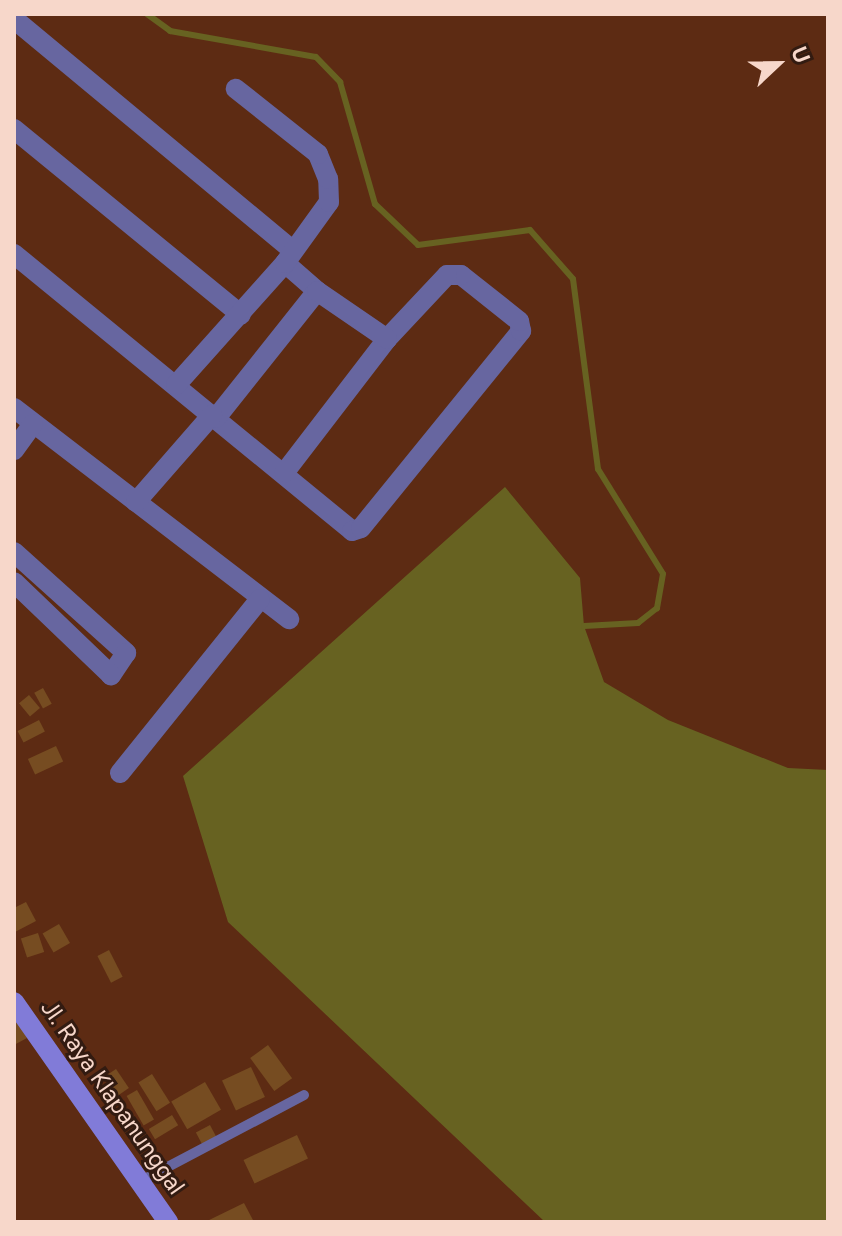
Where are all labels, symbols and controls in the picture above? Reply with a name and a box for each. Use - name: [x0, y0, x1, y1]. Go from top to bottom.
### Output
- north arrow: [738, 24, 818, 104]
- text: U: [785, 43, 816, 67]
- street label: Jl. Raya Klapanunggal: [35, 994, 191, 1200]

